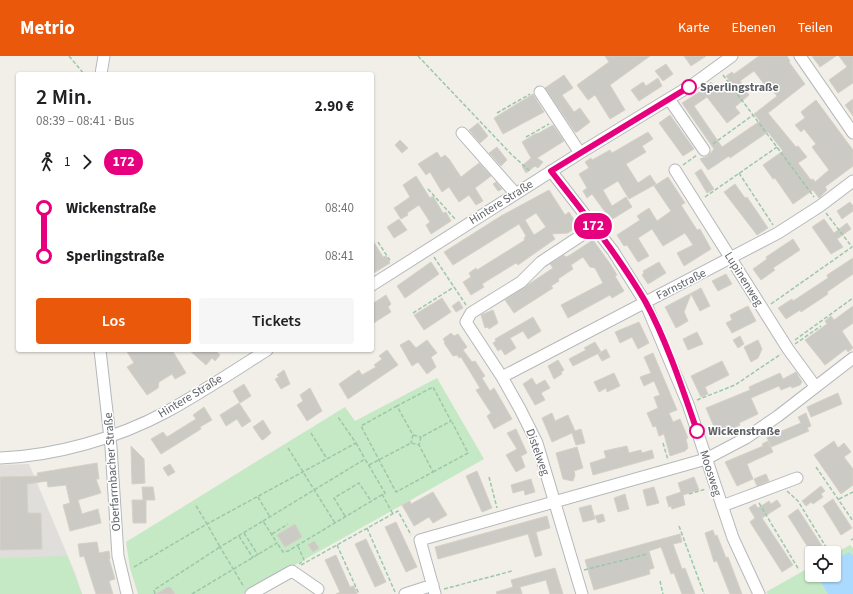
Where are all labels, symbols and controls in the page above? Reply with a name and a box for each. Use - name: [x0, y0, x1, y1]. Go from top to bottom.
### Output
- text: Metrio: [20, 15, 75, 42]
- text: Karte: [678, 18, 710, 38]
- text: Ebenen: [732, 18, 776, 38]
- text: Teilen: [798, 18, 833, 38]
- marker: Sperlingstraße: [681, 79, 697, 95]
- place label: Sperlingstraße: [700, 79, 779, 96]
- text: 2 Min.: [36, 81, 92, 113]
- text: 2.90 €: [315, 96, 354, 117]
- text: 08:39 – 08:41 · Bus: [36, 112, 134, 130]
- icon: walk: [36, 151, 58, 173]
- icon: forward: [76, 151, 98, 173]
- text: 172: [112, 152, 135, 172]
- text: 1: [64, 153, 70, 171]
- street label: Hintere Straße: [466, 176, 537, 229]
- text: Wickenstraße: [66, 198, 156, 219]
- text: 08:40: [325, 199, 354, 217]
- line badge: 172: [570, 213, 616, 239]
- text: 172: [582, 216, 604, 236]
- text: Sperlingstraße: [66, 246, 165, 267]
- text: 08:41: [325, 247, 354, 265]
- street label: Lupinenweg: [720, 249, 767, 310]
- street label: Farnstraße: [653, 265, 709, 304]
- button: Los: [36, 298, 191, 344]
- button: Tickets: [199, 298, 354, 344]
- street label: Hintere Straße: [155, 370, 226, 422]
- street label: Oberfarrnbacher Straße: [100, 412, 125, 532]
- marker: Wickenstraße: [689, 423, 705, 439]
- place label: Wickenstraße: [708, 423, 780, 440]
- street label: Distelweg: [521, 426, 554, 478]
- street label: Moosweg: [695, 448, 726, 498]
- map controls: [805, 546, 841, 582]
- button: locate: [805, 546, 841, 582]

